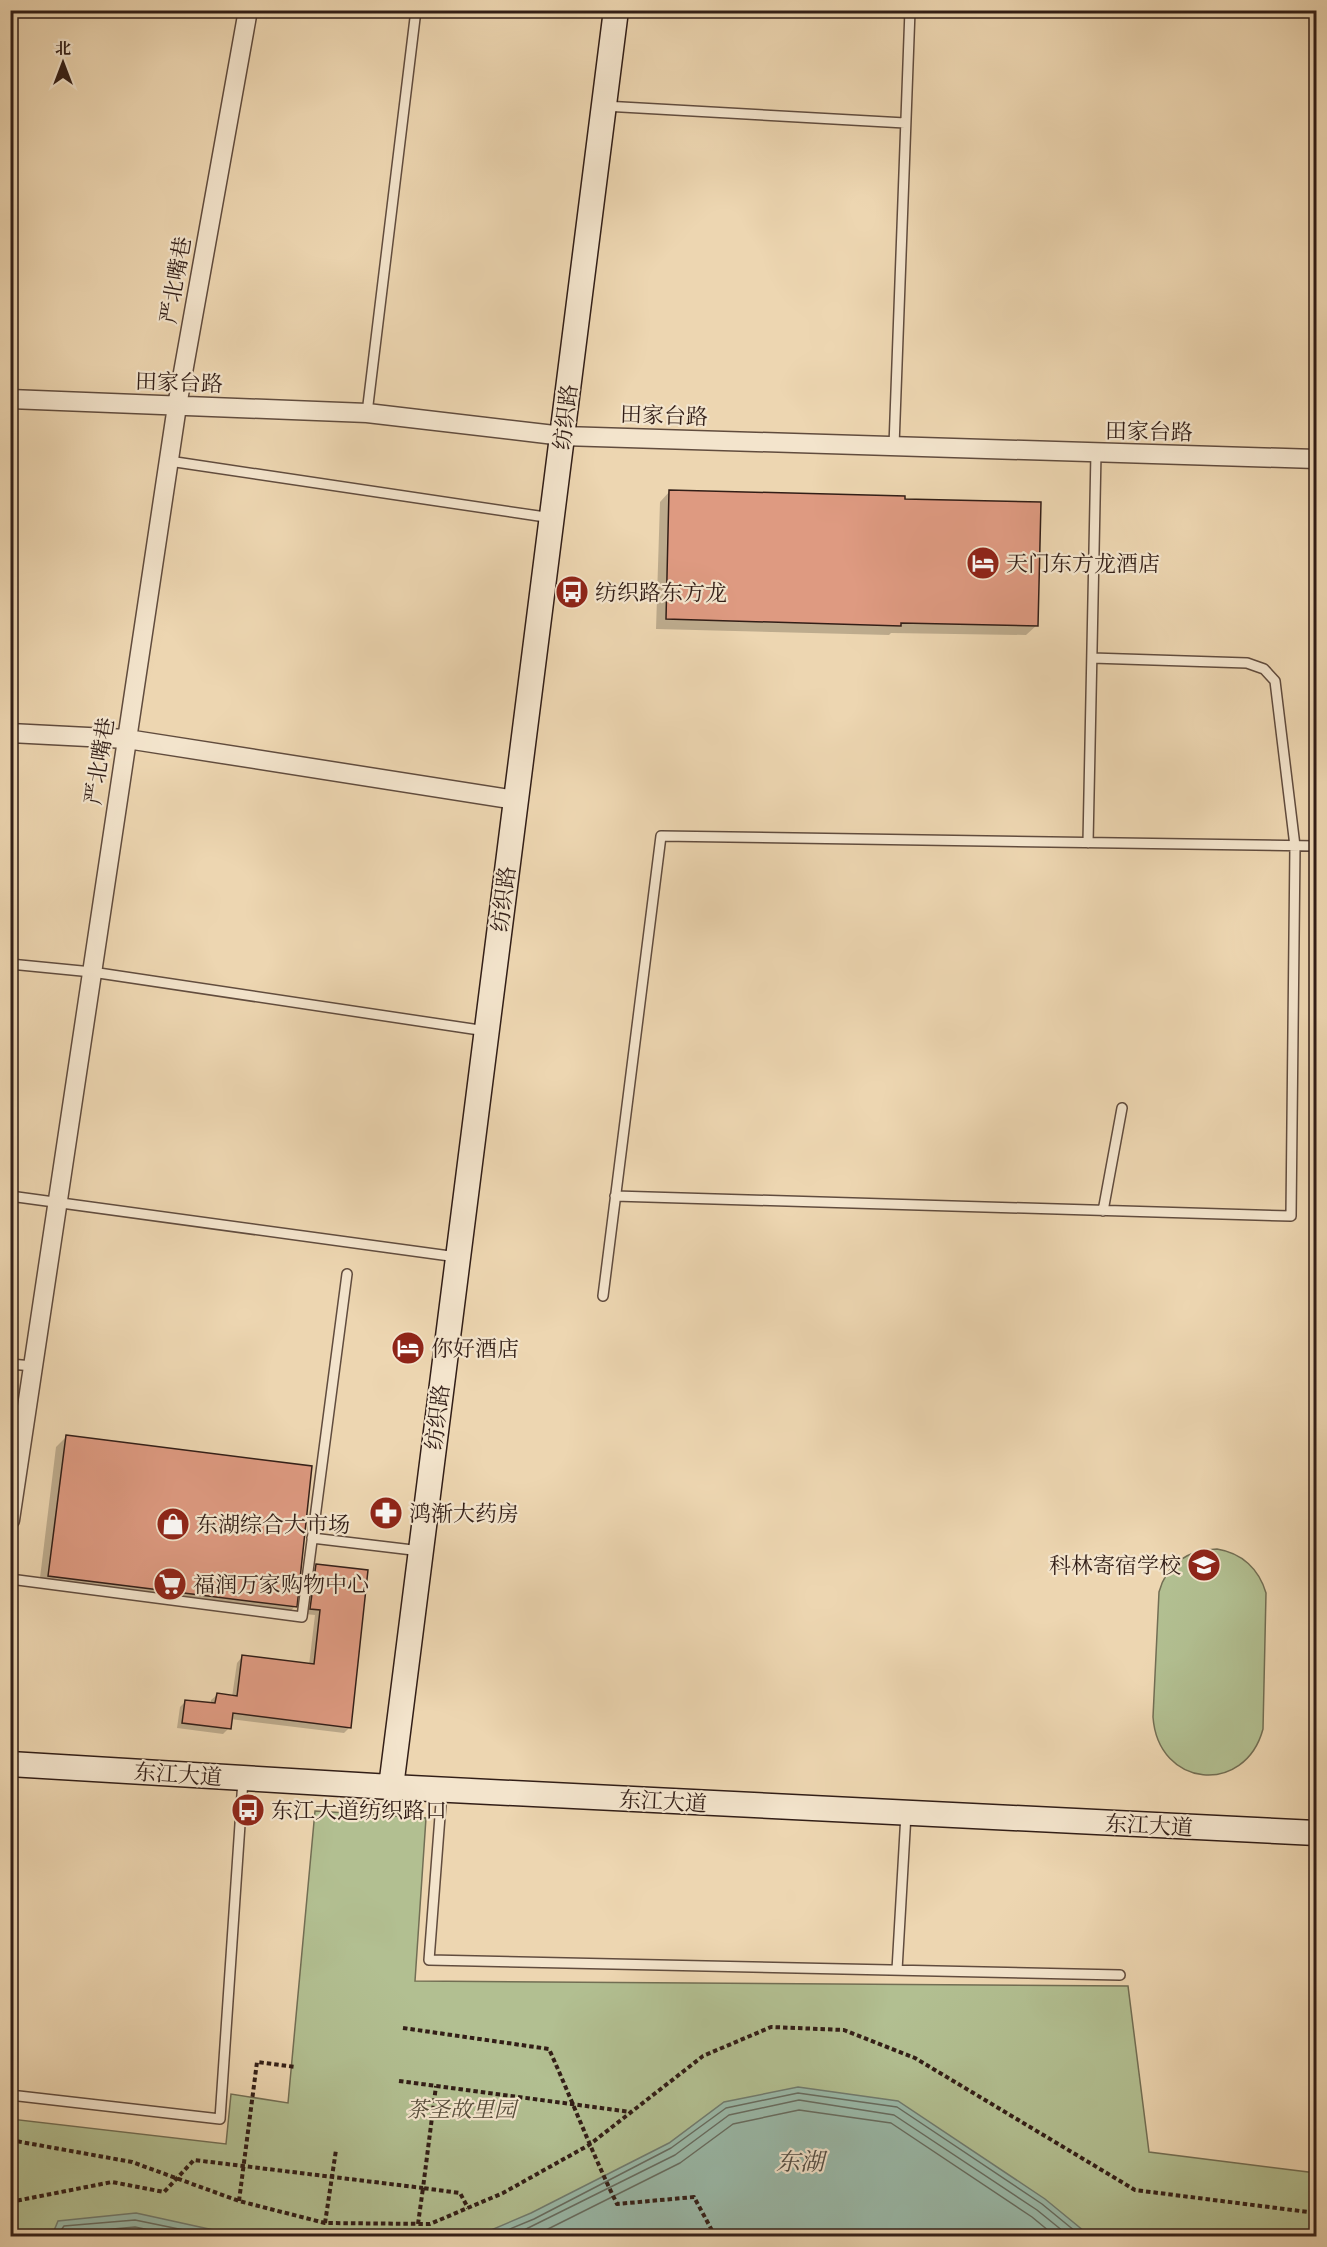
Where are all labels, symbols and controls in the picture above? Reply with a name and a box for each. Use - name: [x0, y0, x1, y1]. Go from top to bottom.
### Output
- north arrow: [33, 33, 93, 93]
- text: 北: [55, 39, 71, 59]
- street label: 严北嘴巷: [156, 235, 197, 326]
- street label: 田家台路: [134, 368, 223, 399]
- street label: 纺织路: [549, 383, 584, 452]
- street label: 田家台路: [619, 401, 708, 432]
- street label: 田家台路: [1105, 418, 1193, 447]
- hotel icon: 天门东方龙酒店: [965, 545, 1001, 581]
- place label: 天门东方龙酒店: [1006, 551, 1160, 578]
- bus stop icon: 纺织路东方龙: [554, 574, 590, 610]
- place label: 纺织路东方龙: [595, 580, 727, 607]
- street label: 严北嘴巷: [80, 716, 121, 807]
- street label: 纺织路: [487, 865, 522, 934]
- hotel icon: 你好酒店: [390, 1330, 426, 1366]
- place label: 你好酒店: [431, 1336, 519, 1363]
- street label: 纺织路: [421, 1383, 456, 1452]
- pharmacy icon: 鸿渐大药房: [368, 1495, 404, 1531]
- place label: 鸿渐大药房: [409, 1501, 519, 1528]
- shop icon: 东湖综合大市场: [155, 1506, 191, 1542]
- place label: 东湖综合大市场: [196, 1512, 350, 1539]
- school or university icon: 科林寄宿学校: [1186, 1547, 1222, 1583]
- place label: 科林寄宿学校: [1049, 1553, 1181, 1580]
- supermarket icon: 福润万家购物中心: [152, 1566, 188, 1602]
- place label: 福润万家购物中心: [193, 1572, 369, 1599]
- street label: 东江大道: [133, 1759, 223, 1792]
- street label: 东江大道: [618, 1787, 708, 1818]
- bus stop icon: 东江大道纺织路口: [230, 1792, 266, 1828]
- place label: 东江大道纺织路口: [271, 1798, 447, 1825]
- street label: 东江大道: [1104, 1811, 1194, 1842]
- park label: 茶圣故里园: [406, 2097, 519, 2124]
- water label: 东湖: [776, 2148, 828, 2178]

